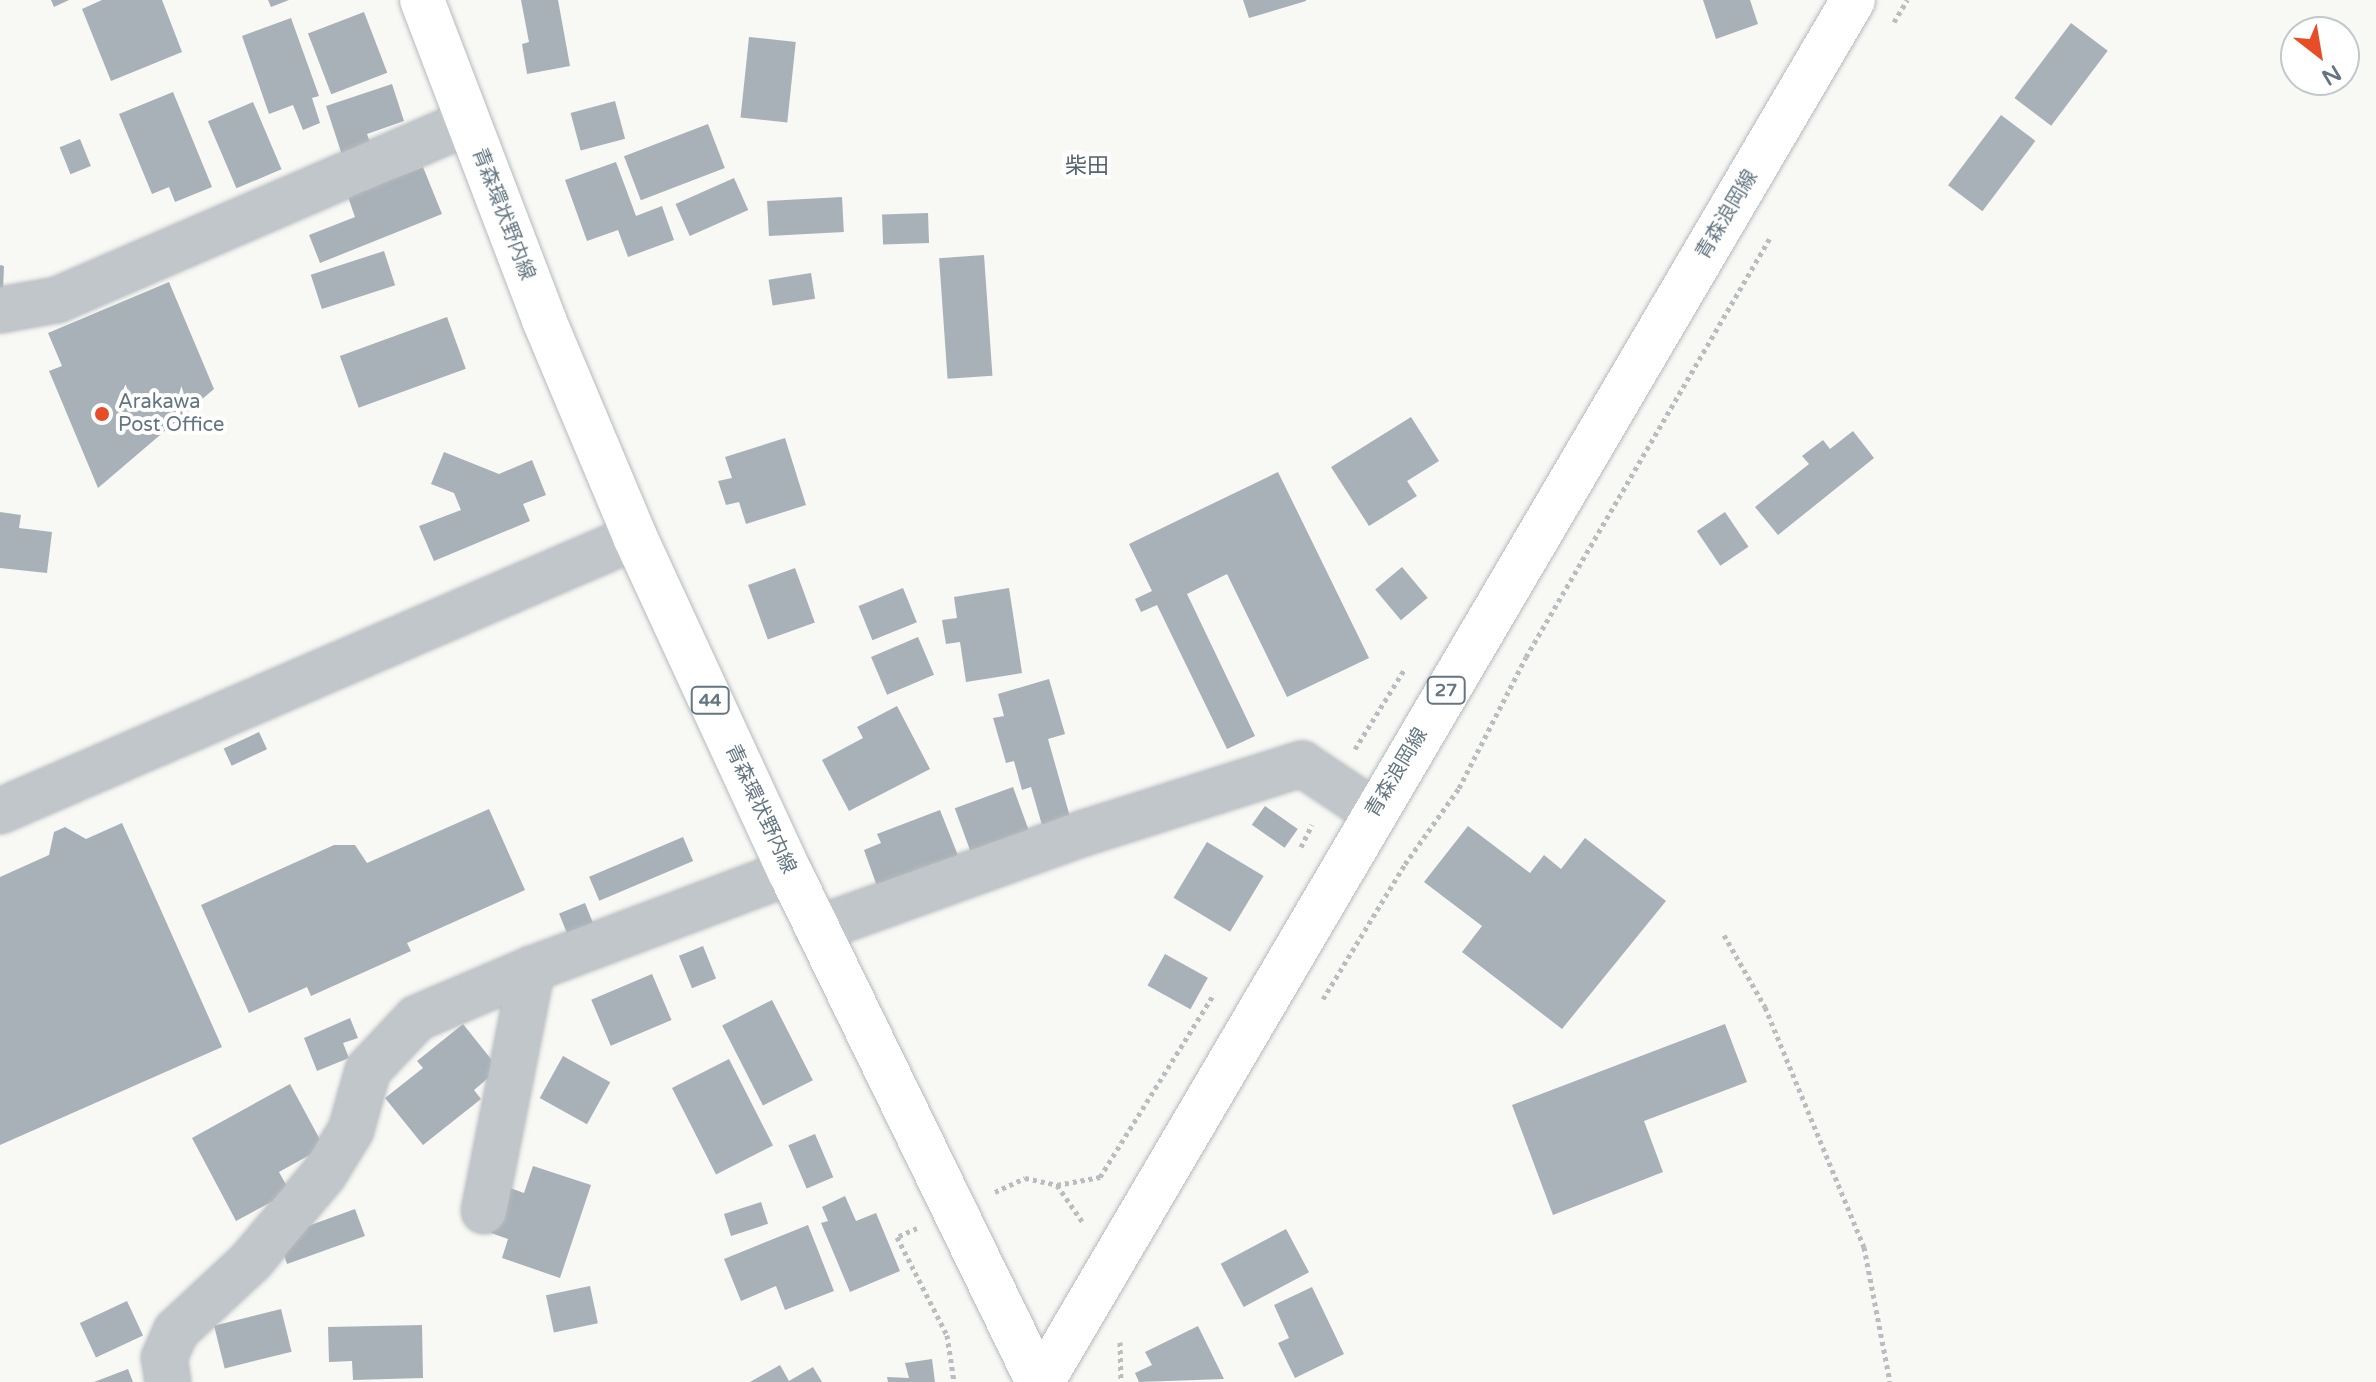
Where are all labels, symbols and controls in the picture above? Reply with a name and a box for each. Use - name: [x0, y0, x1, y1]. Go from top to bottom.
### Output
- north arrow: [2280, 16, 2360, 96]
- text: N: [2317, 59, 2346, 91]
- street label: 青森環状野内線: [467, 144, 539, 284]
- district label: 柴田: [1065, 154, 1109, 180]
- street label: 青森浪岡線: [1691, 166, 1763, 264]
- place label: Arakawa Post Office: [118, 390, 224, 437]
- marker: Arakawa Post Office: [93, 405, 111, 423]
- road number: 27: [1426, 676, 1466, 704]
- road number: 44: [690, 686, 730, 714]
- street label: 青森浪岡線: [1361, 724, 1433, 822]
- street label: 青森環状野内線: [720, 740, 800, 878]

